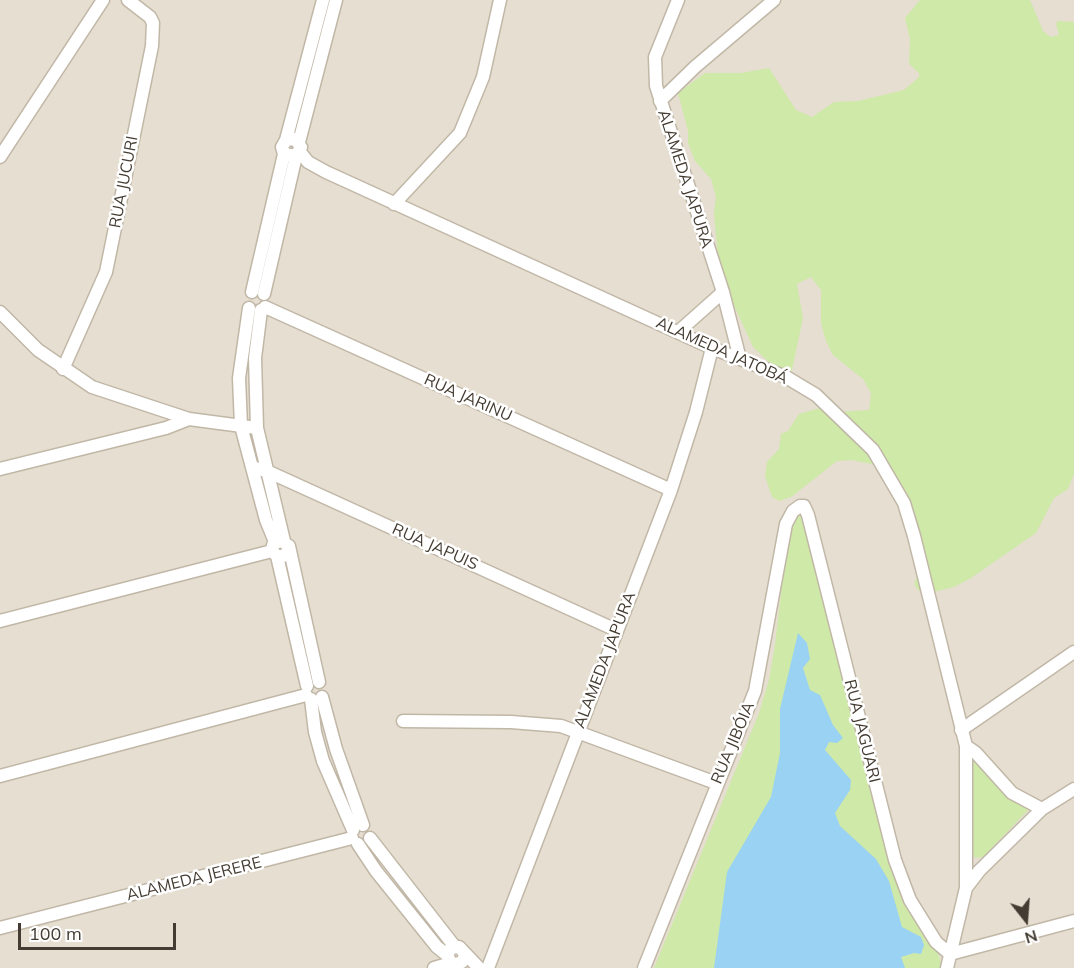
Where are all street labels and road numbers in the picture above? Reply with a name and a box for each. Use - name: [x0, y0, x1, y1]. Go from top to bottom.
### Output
- street label: ALAMEDA JAPURA: [654, 107, 716, 251]
- street label: RUA JUCURI: [106, 134, 142, 230]
- street label: ALAMEDA JATOBÁ: [653, 313, 791, 389]
- street label: RUA JARINU: [421, 370, 515, 426]
- street label: RUA JAPUIS: [389, 520, 481, 574]
- street label: ALAMEDA JAPURA: [570, 589, 640, 731]
- street label: RUA JAGUARI: [840, 677, 884, 785]
- street label: RUA JIBÓIA: [707, 699, 759, 787]
- street label: ALAMEDA JERERE: [125, 853, 263, 905]

